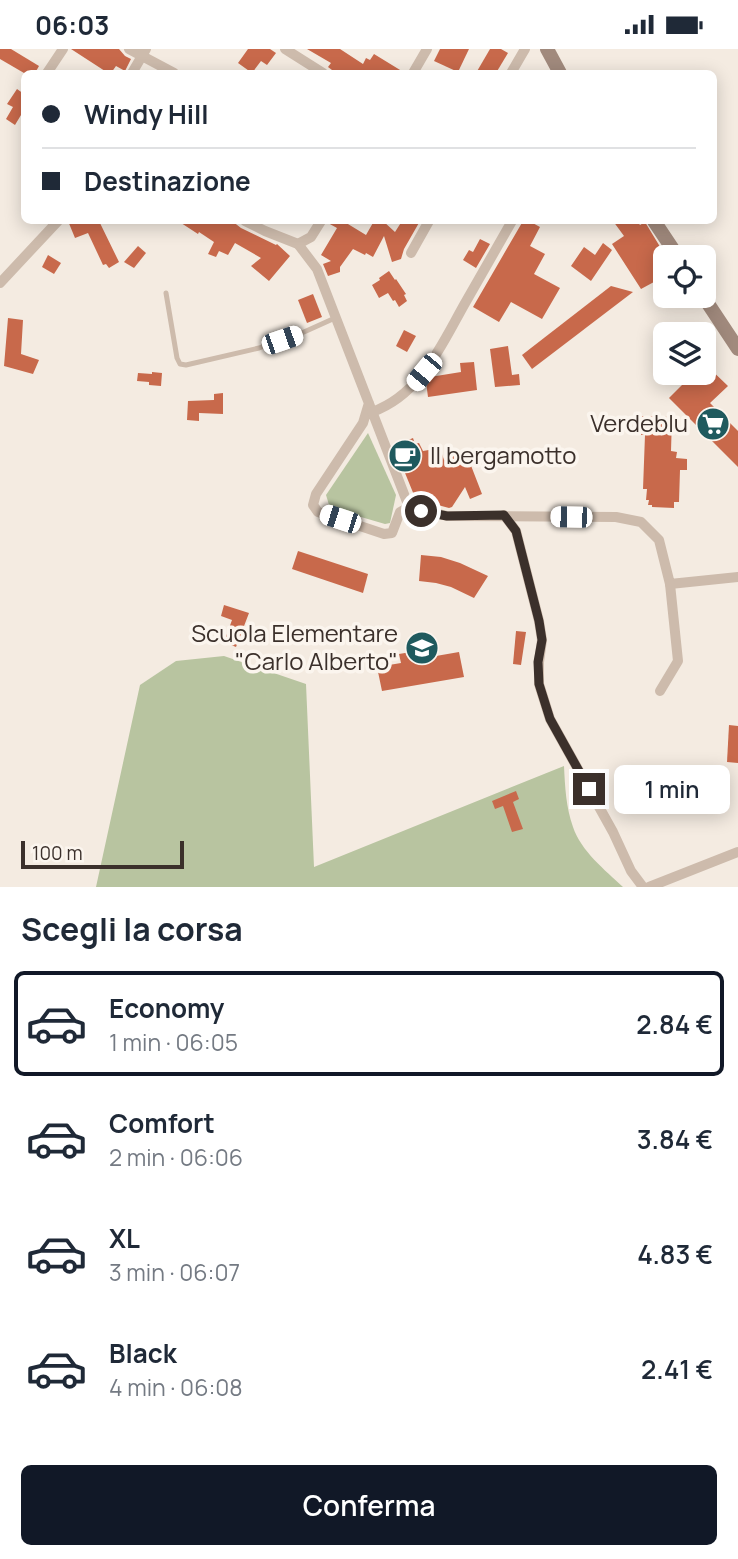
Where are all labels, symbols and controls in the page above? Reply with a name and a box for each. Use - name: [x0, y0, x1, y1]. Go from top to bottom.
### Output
- text: 06:03: [35, 7, 109, 43]
- text: Windy Hill: [84, 96, 209, 132]
- text: Destinazione: [84, 163, 251, 199]
- map controls: [653, 245, 716, 385]
- button: locate: [653, 245, 716, 308]
- button: layers: [653, 322, 716, 385]
- car: [259, 323, 306, 357]
- car: [403, 349, 446, 395]
- supermarket icon: Verdeblu: [694, 405, 732, 443]
- place label: Verdeblu: [590, 406, 688, 439]
- cafe icon: Il bergamotto: [386, 437, 424, 475]
- place label: Il bergamotto: [430, 438, 576, 471]
- route start: [405, 495, 437, 527]
- car: [317, 503, 364, 535]
- car: [550, 506, 593, 528]
- place label: Scuola Elementare "Carlo Alberto": [191, 616, 398, 677]
- school or university icon: Scuola Elementare "Carlo Alberto": [403, 629, 441, 667]
- callout: 1 min: [614, 765, 729, 813]
- route end: [573, 773, 605, 805]
- text: 1 min: [645, 773, 699, 805]
- scale bar: [21, 838, 184, 870]
- text: 100 m: [32, 840, 83, 866]
- text: Scegli la corsa: [21, 907, 243, 951]
- text: Economy: [109, 990, 224, 1026]
- icon: car: [25, 992, 88, 1055]
- text: 2.84 €: [636, 1006, 713, 1042]
- text: 1 min · 06:05: [109, 1026, 238, 1058]
- text: Comfort: [109, 1105, 215, 1141]
- icon: car: [25, 1107, 88, 1170]
- text: 3.84 €: [637, 1121, 713, 1157]
- text: 2 min · 06:06: [109, 1141, 243, 1173]
- text: XL: [109, 1220, 140, 1256]
- icon: car: [25, 1222, 88, 1285]
- text: 4.83 €: [637, 1236, 713, 1272]
- text: 3 min · 06:07: [109, 1256, 240, 1288]
- text: Black: [109, 1335, 177, 1371]
- icon: car: [25, 1337, 88, 1400]
- text: 2.41 €: [641, 1351, 713, 1387]
- text: 4 min · 06:08: [109, 1371, 243, 1403]
- button: Conferma: [21, 1465, 717, 1545]

